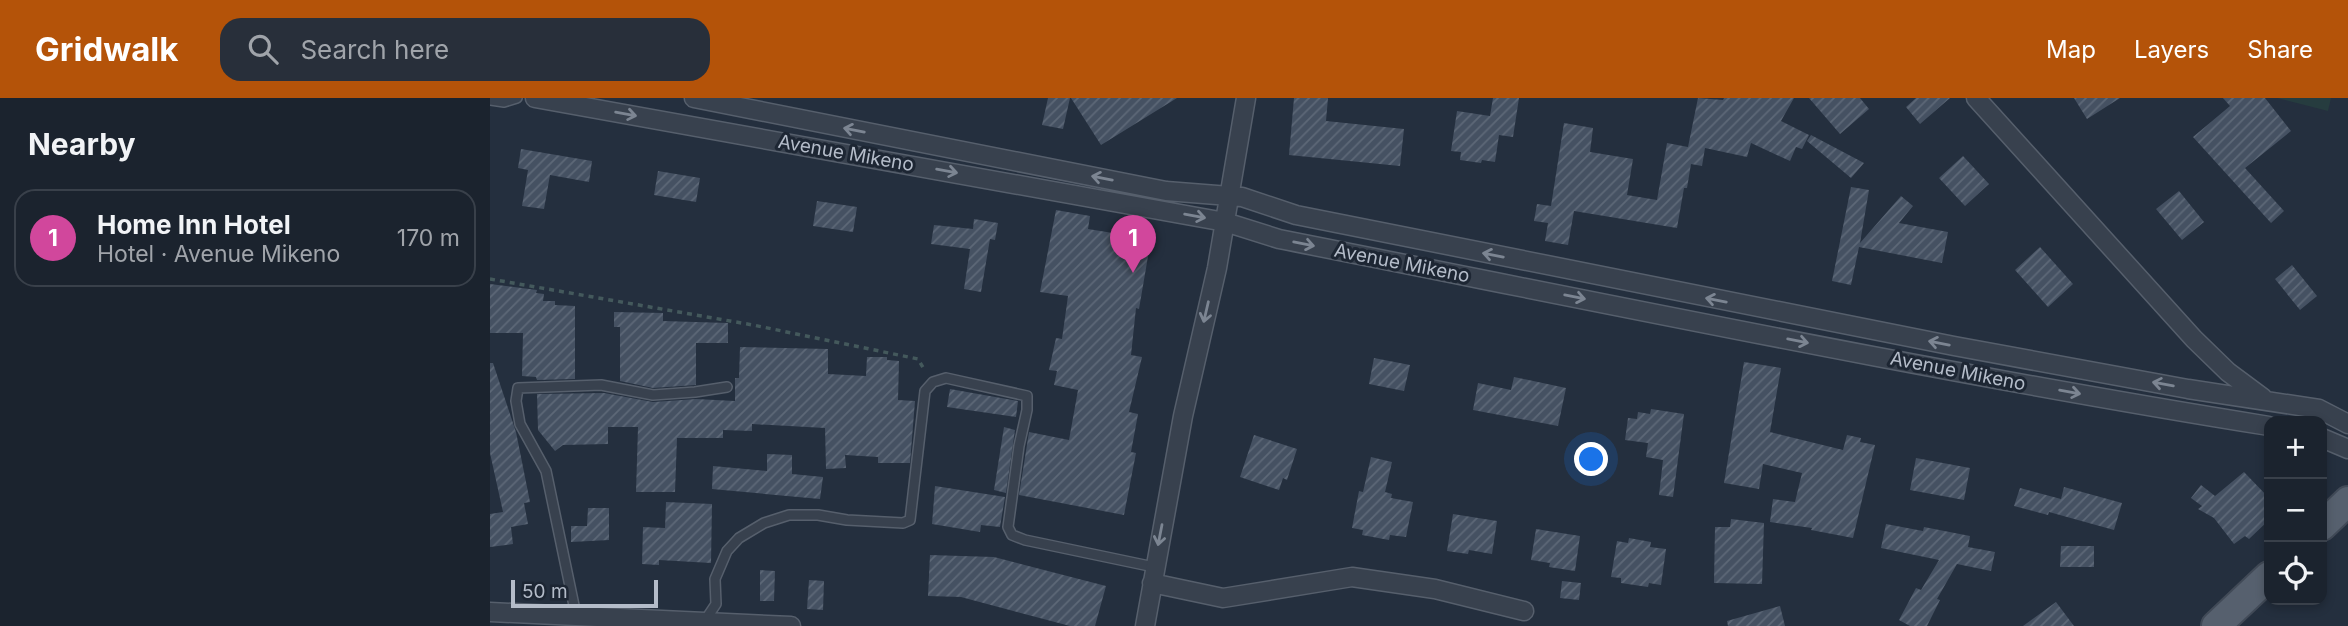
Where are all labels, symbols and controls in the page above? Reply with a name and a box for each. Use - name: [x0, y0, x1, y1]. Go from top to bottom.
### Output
- search box: [220, 18, 710, 81]
- text: Gridwalk: [35, 29, 178, 69]
- icon: search: [244, 30, 282, 68]
- text: Search here: [300, 34, 449, 65]
- text: Map: [2046, 35, 2096, 64]
- text: Layers: [2134, 35, 2209, 64]
- text: Share: [2247, 35, 2313, 64]
- one-way arrow: [614, 108, 637, 121]
- one-way arrow: [843, 123, 866, 137]
- text: Nearby: [28, 126, 136, 162]
- street label: Avenue Mikeno: [776, 130, 916, 176]
- one-way arrow: [935, 165, 958, 178]
- one-way arrow: [1091, 171, 1114, 185]
- text: Home Inn Hotel: [97, 209, 291, 240]
- one-way arrow: [1183, 210, 1206, 223]
- pin: 1: [1110, 215, 1156, 273]
- text: 1: [48, 224, 58, 252]
- text: 170 m: [397, 224, 460, 252]
- one-way arrow: [1292, 237, 1315, 251]
- street label: Avenue Mikeno: [1332, 239, 1472, 287]
- text: Hotel · Avenue Mikeno: [97, 240, 340, 268]
- one-way arrow: [1482, 247, 1505, 261]
- one-way arrow: [1563, 291, 1586, 305]
- one-way arrow: [1705, 293, 1728, 306]
- one-way arrow: [1199, 301, 1212, 323]
- one-way arrow: [1787, 335, 1809, 348]
- one-way arrow: [1928, 336, 1951, 349]
- street label: Avenue Mikeno: [1888, 347, 2028, 395]
- one-way arrow: [2152, 377, 2175, 390]
- one-way arrow: [2058, 386, 2081, 399]
- map controls: [2264, 416, 2327, 605]
- button: +: [2264, 416, 2327, 479]
- your location: [1574, 442, 1608, 476]
- button: −: [2264, 479, 2327, 542]
- one-way arrow: [1153, 523, 1167, 546]
- button: locate: [2264, 542, 2327, 605]
- scale bar: [511, 577, 658, 609]
- text: 50 m: [522, 580, 568, 603]

